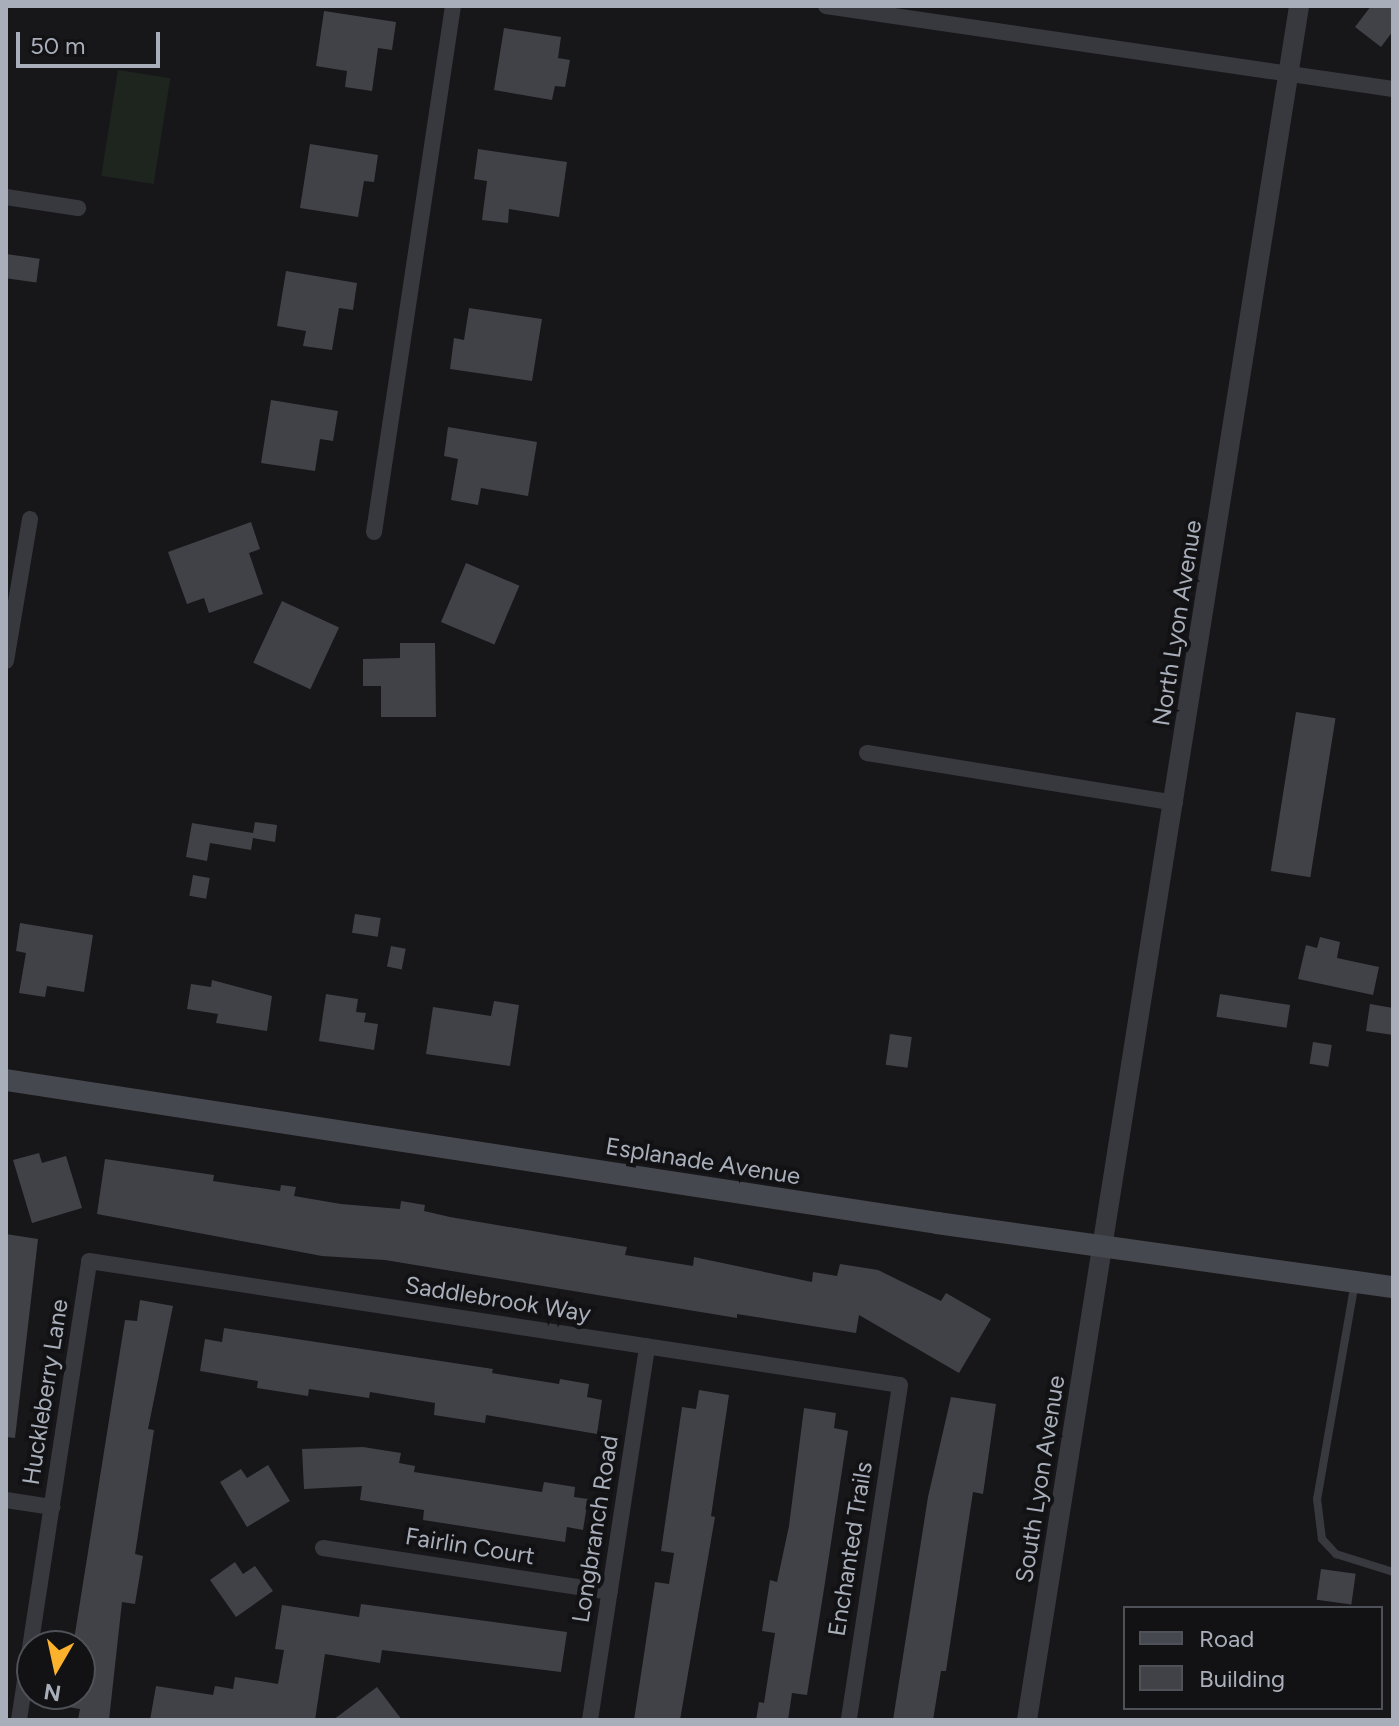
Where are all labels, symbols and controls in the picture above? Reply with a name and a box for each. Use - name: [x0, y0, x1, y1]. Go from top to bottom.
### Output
- scale bar: [20, 16, 164, 66]
- text: 50 m: [30, 31, 86, 60]
- street label: North Lyon Avenue: [1146, 518, 1208, 728]
- street label: Esplanade Avenue: [603, 1131, 803, 1191]
- street label: Saddlebrook Way: [403, 1270, 593, 1328]
- street label: Huckleberry Lane: [16, 1297, 74, 1487]
- street label: South Lyon Avenue: [1009, 1373, 1071, 1585]
- street label: Longbranch Road: [566, 1433, 624, 1625]
- street label: Enchanted Trails: [822, 1460, 878, 1638]
- street label: Fairlin Court: [403, 1522, 537, 1570]
- legend: [1123, 1606, 1383, 1710]
- text: Road: [1199, 1624, 1254, 1653]
- north arrow: [16, 1630, 96, 1710]
- text: Building: [1199, 1664, 1285, 1693]
- text: N: [42, 1678, 63, 1707]

